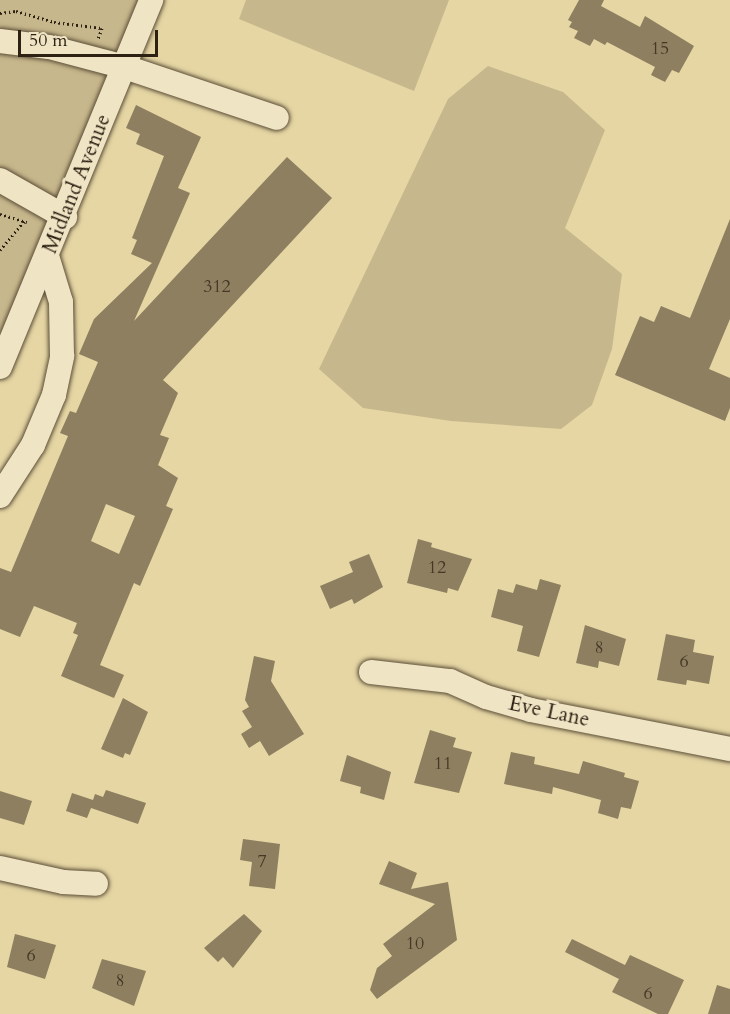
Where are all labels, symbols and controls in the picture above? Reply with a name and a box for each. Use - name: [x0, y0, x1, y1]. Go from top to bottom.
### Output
- scale bar: [21, 18, 160, 56]
- text: 50 m: [29, 28, 68, 53]
- house number: 15: [651, 38, 669, 60]
- street label: Midland Avenue: [38, 111, 116, 257]
- house number: 312: [203, 276, 231, 298]
- house number: 12: [428, 557, 446, 579]
- house number: 8: [594, 637, 604, 659]
- house number: 6: [679, 651, 689, 673]
- street label: Eve Lane: [506, 691, 592, 733]
- house number: 11: [434, 753, 452, 775]
- house number: 7: [257, 851, 267, 873]
- house number: 10: [406, 933, 424, 955]
- house number: 6: [26, 945, 36, 967]
- house number: 8: [115, 970, 125, 992]
- house number: 6: [643, 983, 653, 1005]

